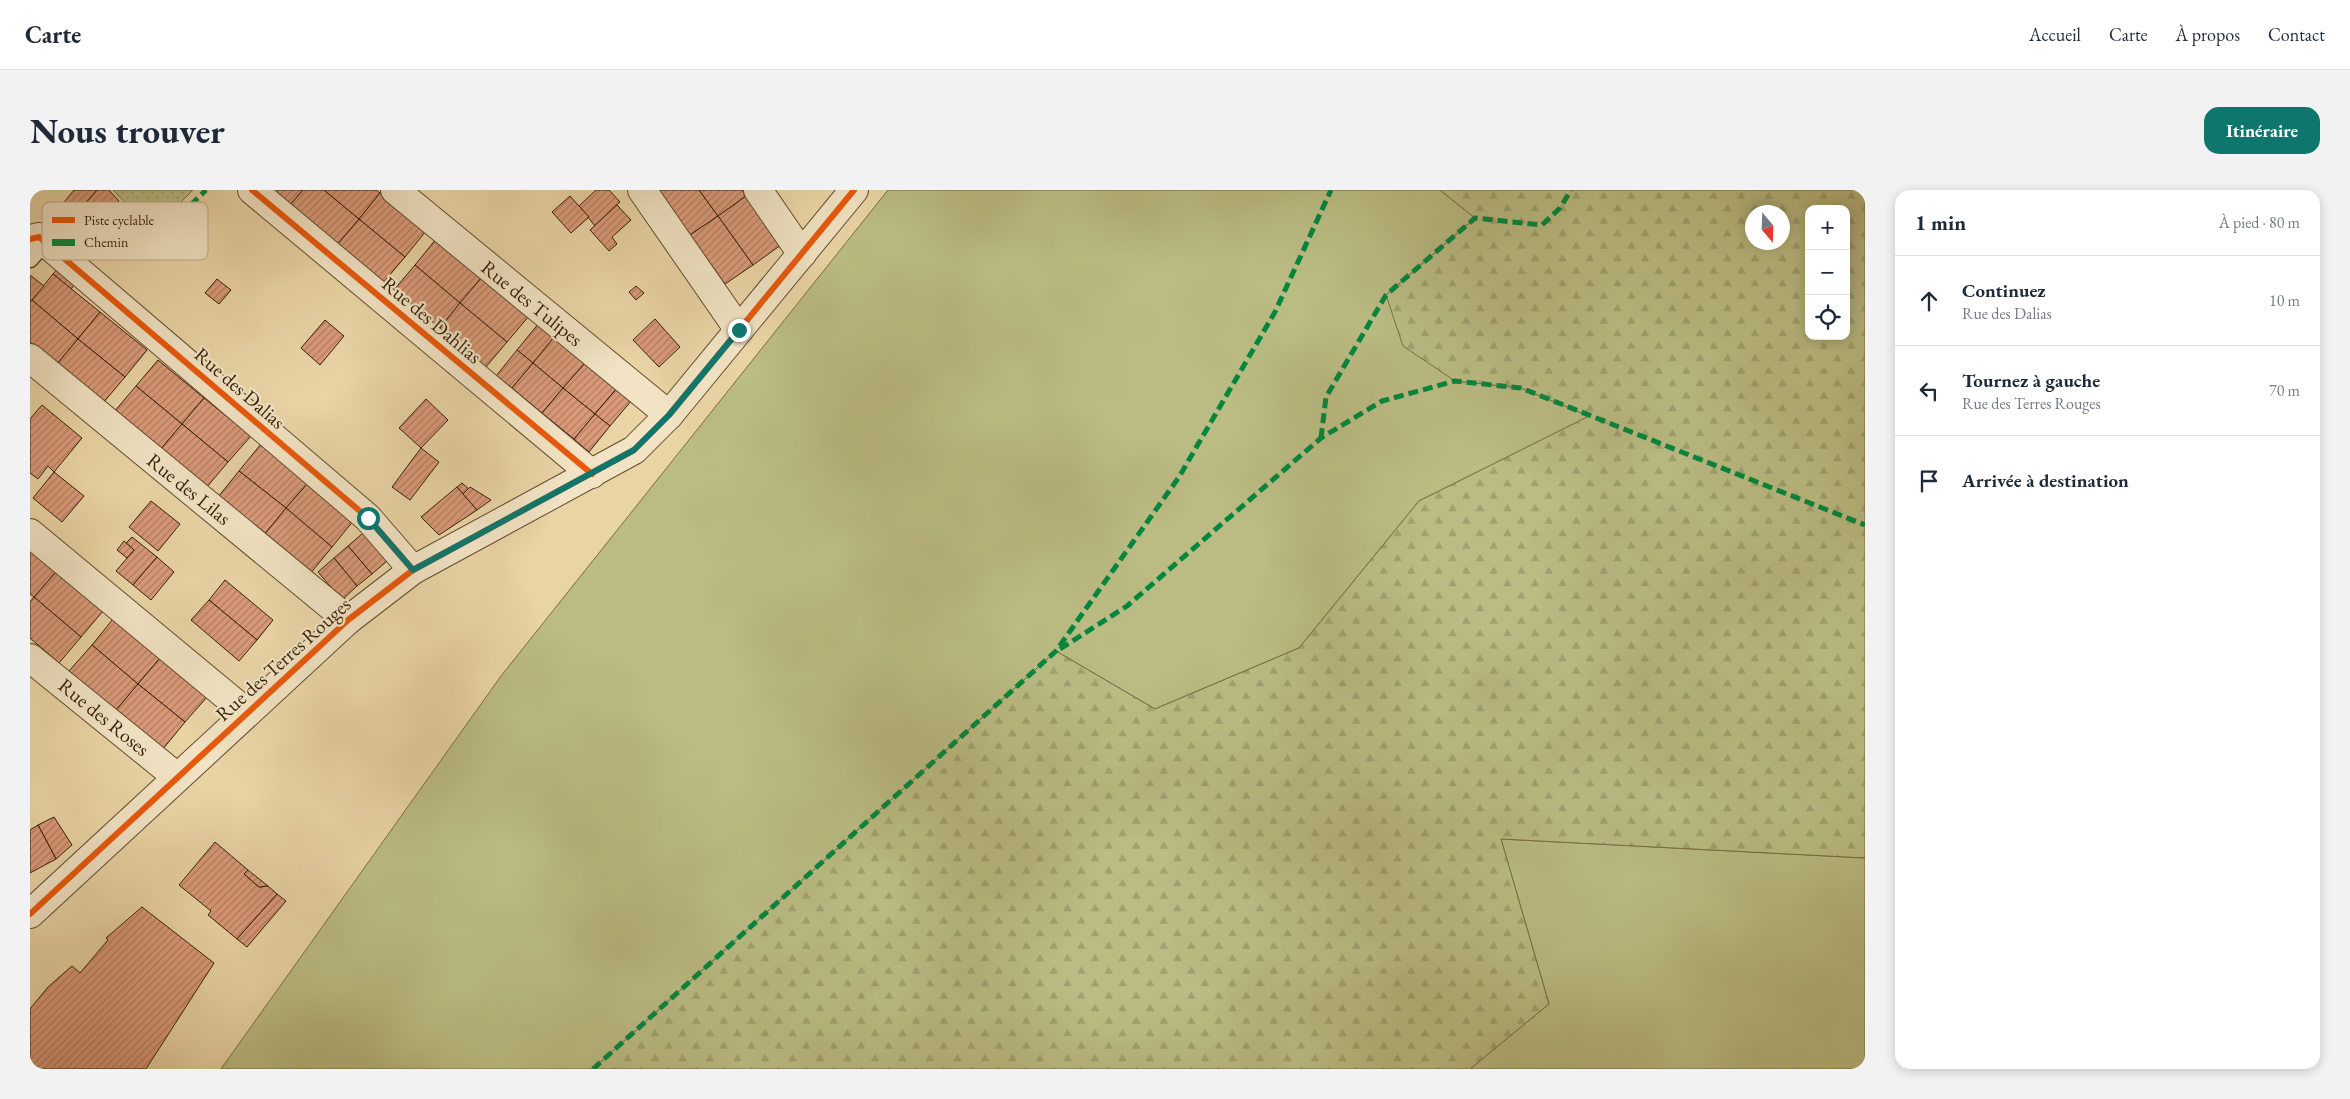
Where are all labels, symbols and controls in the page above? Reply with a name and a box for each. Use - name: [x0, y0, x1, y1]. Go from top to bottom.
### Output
- text: Carte: [25, 19, 81, 50]
- text: Accueil: [2029, 23, 2081, 46]
- text: Carte: [2109, 23, 2148, 46]
- text: À propos: [2176, 23, 2240, 46]
- text: Contact: [2268, 23, 2325, 46]
- button: Itinéraire: [2204, 107, 2320, 154]
- text: Nous trouver: [30, 108, 225, 153]
- legend: [42, 202, 208, 260]
- north arrow: [1745, 205, 1790, 250]
- map controls: [1805, 205, 1850, 340]
- button: +: [1805, 205, 1850, 250]
- text: 1 min: [1915, 209, 1966, 236]
- text: Piste cyclable: [84, 211, 155, 229]
- text: À pied · 80 m: [2219, 212, 2300, 233]
- text: Chemin: [84, 233, 129, 251]
- button: −: [1805, 250, 1850, 295]
- street label: Rue des Tulipes: [476, 254, 588, 352]
- street label: Rue des Dahlias: [377, 271, 487, 369]
- text: Continuez: [1962, 278, 2046, 303]
- icon: ahead: [1915, 287, 1943, 315]
- text: 10 m: [2269, 290, 2300, 311]
- button: locate: [1805, 295, 1850, 340]
- text: Rue des Dalias: [1962, 303, 2052, 324]
- route end: [728, 319, 751, 342]
- street label: Rue des Dalias: [189, 341, 291, 435]
- text: Tournez à gauche: [1962, 368, 2100, 393]
- icon: left: [1915, 377, 1943, 405]
- text: 70 m: [2269, 380, 2300, 401]
- text: Rue des Terres Rouges: [1962, 393, 2101, 414]
- street label: Rue des Lilas: [142, 447, 236, 531]
- icon: arrive: [1915, 467, 1943, 495]
- text: Arrivée à destination: [1962, 468, 2129, 493]
- route start: [357, 507, 380, 530]
- street label: Rue des Terres Rouges: [210, 591, 356, 727]
- street label: Rue des Roses: [53, 672, 155, 762]

